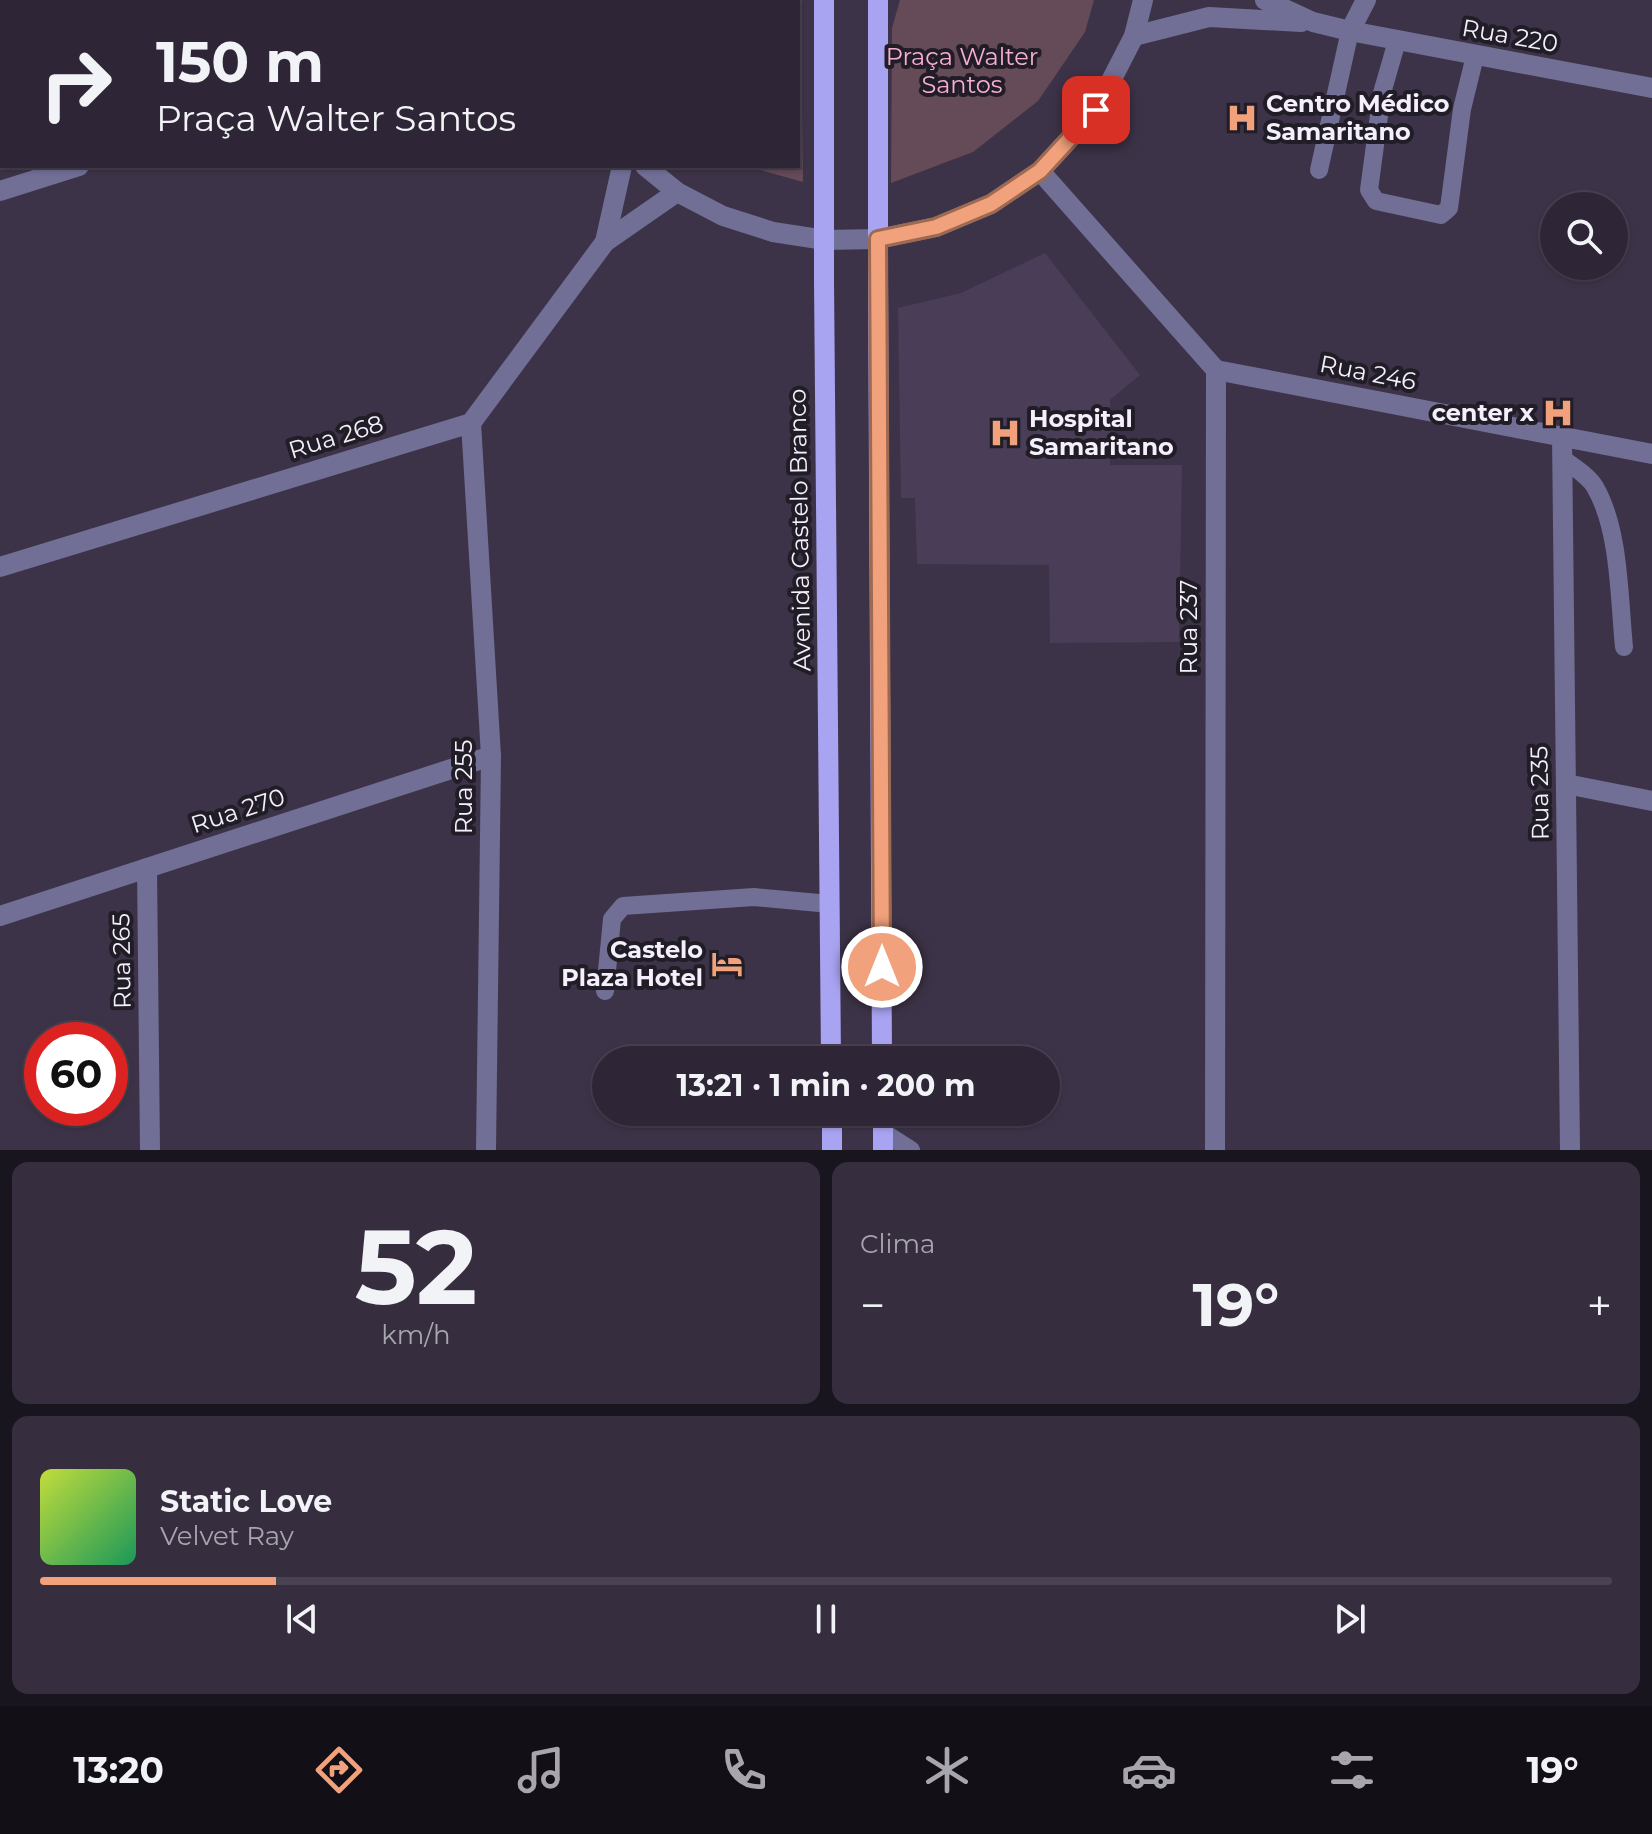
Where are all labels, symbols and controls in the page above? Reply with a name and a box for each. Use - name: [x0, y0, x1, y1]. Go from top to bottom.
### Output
- street label: Rua 220: [1460, 13, 1560, 58]
- text: 150 m: [156, 28, 324, 96]
- icon: right: [24, 32, 128, 136]
- park label: Praça Walter Santos: [886, 42, 1038, 99]
- pin: [1062, 76, 1130, 144]
- icon: arrive: [1074, 88, 1118, 132]
- place label: Centro Médico Samaritano: [1266, 89, 1449, 146]
- text: Praça Walter Santos: [156, 96, 516, 140]
- hospital icon: Centro Médico Samaritano: [1225, 101, 1259, 135]
- map controls: [1540, 192, 1628, 280]
- button: search: [1540, 192, 1628, 280]
- street label: Rua 246: [1317, 349, 1419, 396]
- street label: Avenida Castelo Branco: [783, 388, 816, 672]
- hospital icon: center x: [1541, 396, 1575, 430]
- place label: center x: [1432, 398, 1535, 427]
- place label: Hospital Samaritano: [1029, 404, 1174, 461]
- street label: Rua 268: [285, 408, 387, 465]
- hospital icon: Hospital Samaritano: [988, 416, 1022, 450]
- street label: Rua 237: [1174, 580, 1203, 674]
- street label: Rua 255: [449, 740, 478, 834]
- street label: Rua 235: [1524, 746, 1555, 840]
- street label: Rua 270: [187, 782, 288, 839]
- street label: Rua 265: [106, 913, 137, 1009]
- position arrow: [840, 925, 924, 1009]
- place label: Castelo Plaza Hotel: [561, 935, 703, 992]
- hotel icon: Castelo Plaza Hotel: [710, 947, 744, 981]
- speed limit sign: 60: [24, 1022, 128, 1126]
- text: 13:21 · 1 min · 200 m: [677, 1067, 975, 1104]
- text: 52: [355, 1203, 477, 1330]
- text: Clima: [860, 1228, 935, 1260]
- text: 19°: [1193, 1268, 1279, 1341]
- text: −: [860, 1278, 885, 1332]
- text: +: [1587, 1278, 1612, 1332]
- text: km/h: [381, 1319, 451, 1351]
- text: Static Love: [160, 1483, 332, 1520]
- text: Velvet Ray: [160, 1520, 294, 1552]
- icon: previous: [280, 1597, 324, 1641]
- icon: pause: [804, 1597, 848, 1641]
- icon: next: [1328, 1597, 1372, 1641]
- icon: directions: [311, 1742, 367, 1798]
- icon: music: [513, 1742, 569, 1798]
- icon: phone: [716, 1742, 772, 1798]
- icon: climate: [919, 1742, 975, 1798]
- icon: car: [1121, 1742, 1177, 1798]
- icon: filters: [1324, 1742, 1380, 1798]
- text: 13:20: [73, 1748, 164, 1792]
- text: 19°: [1526, 1748, 1579, 1792]

